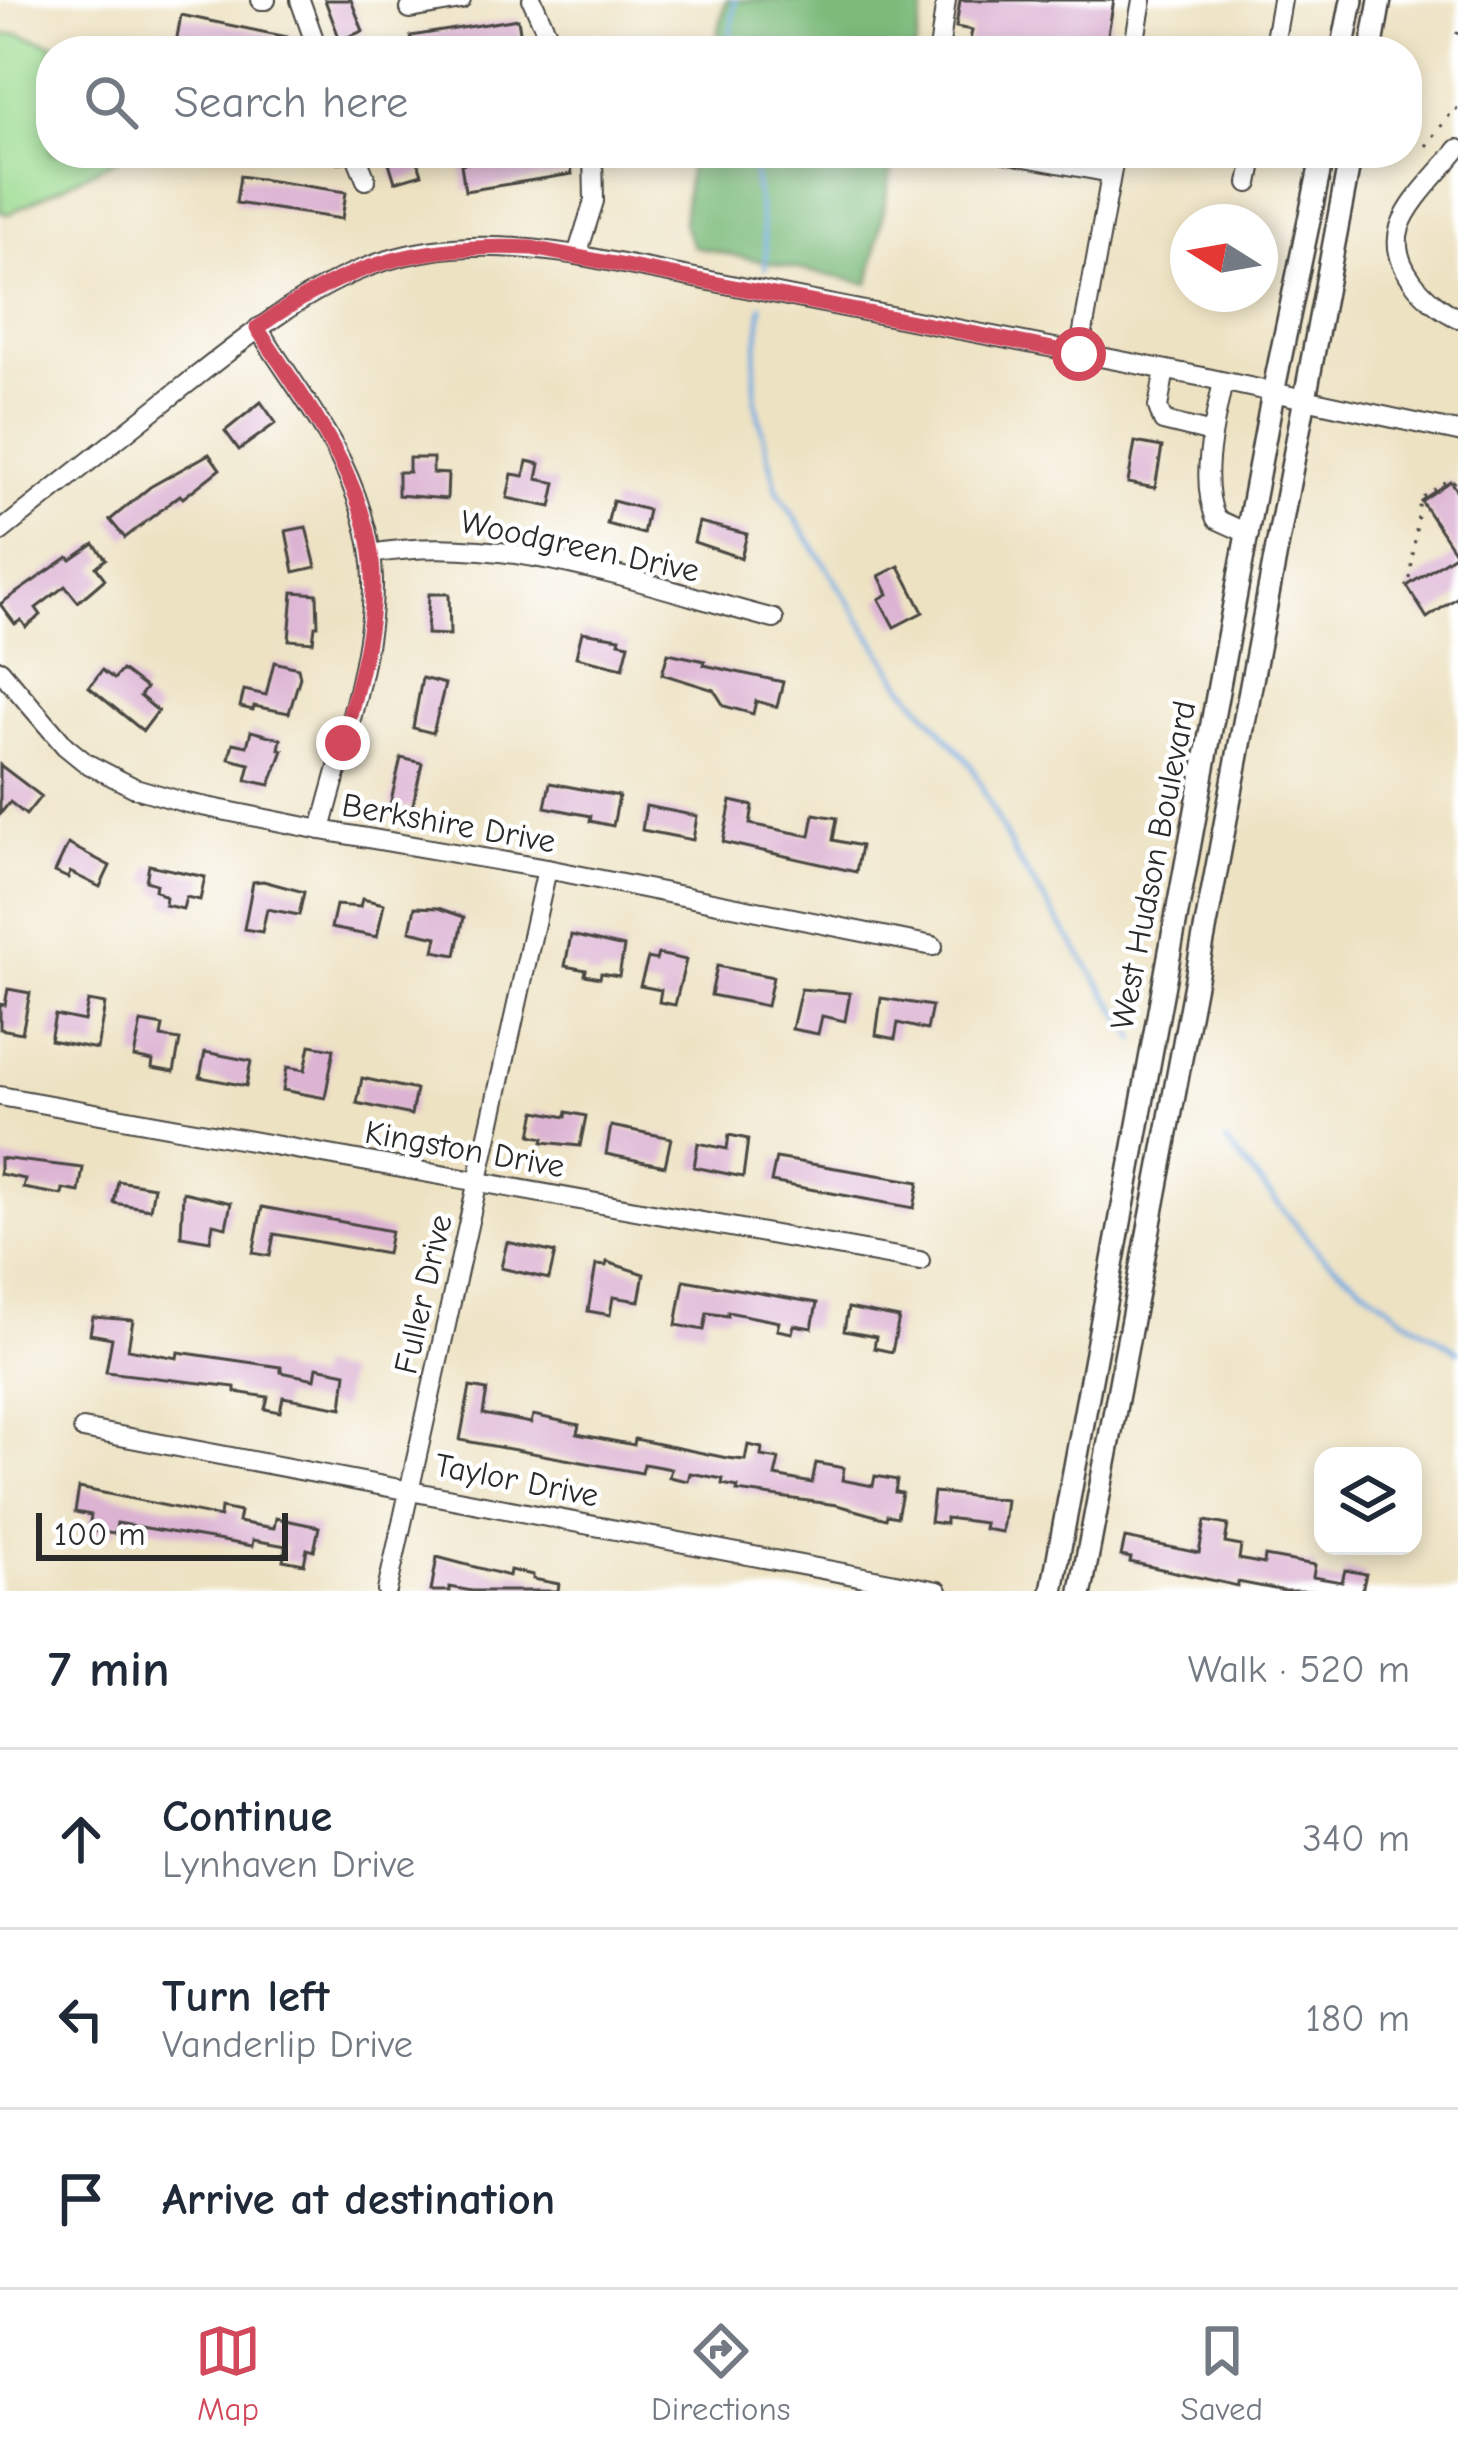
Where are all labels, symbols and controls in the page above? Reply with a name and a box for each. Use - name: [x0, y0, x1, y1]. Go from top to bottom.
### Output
- search box: [36, 36, 1422, 168]
- icon: search: [78, 69, 144, 135]
- text: Search here: [174, 76, 408, 128]
- north arrow: [1170, 204, 1278, 312]
- route start: [1052, 327, 1106, 381]
- street label: Woodgreen Drive: [457, 502, 703, 590]
- street label: West Hudson Boulevard: [1102, 698, 1203, 1033]
- route end: [316, 716, 370, 770]
- street label: Berkshire Drive: [339, 786, 559, 860]
- street label: Kingston Drive: [362, 1113, 567, 1185]
- street label: Fuller Drive: [386, 1211, 460, 1377]
- street label: Taylor Drive: [432, 1446, 602, 1514]
- map controls: [1314, 1447, 1422, 1555]
- button: layers: [1314, 1447, 1422, 1555]
- scale bar: [36, 1507, 288, 1560]
- text: 100 m: [54, 1515, 146, 1553]
- text: 7 min: [48, 1640, 170, 1699]
- text: Walk · 520 m: [1188, 1647, 1410, 1692]
- text: Continue: [162, 1790, 332, 1842]
- icon: ahead: [48, 1806, 114, 1872]
- text: 340 m: [1302, 1816, 1410, 1861]
- text: Lynhaven Drive: [162, 1842, 415, 1887]
- text: Turn left: [162, 1970, 329, 2022]
- icon: left: [48, 1986, 114, 2052]
- text: 180 m: [1305, 1996, 1410, 2041]
- text: Vanderlip Drive: [162, 2022, 413, 2067]
- icon: arrive: [48, 2166, 114, 2232]
- text: Arrive at destination: [162, 2173, 555, 2225]
- tab: Map: [195, 2318, 261, 2428]
- tab: Directions: [651, 2318, 791, 2428]
- tab: Saved: [1181, 2318, 1263, 2428]

